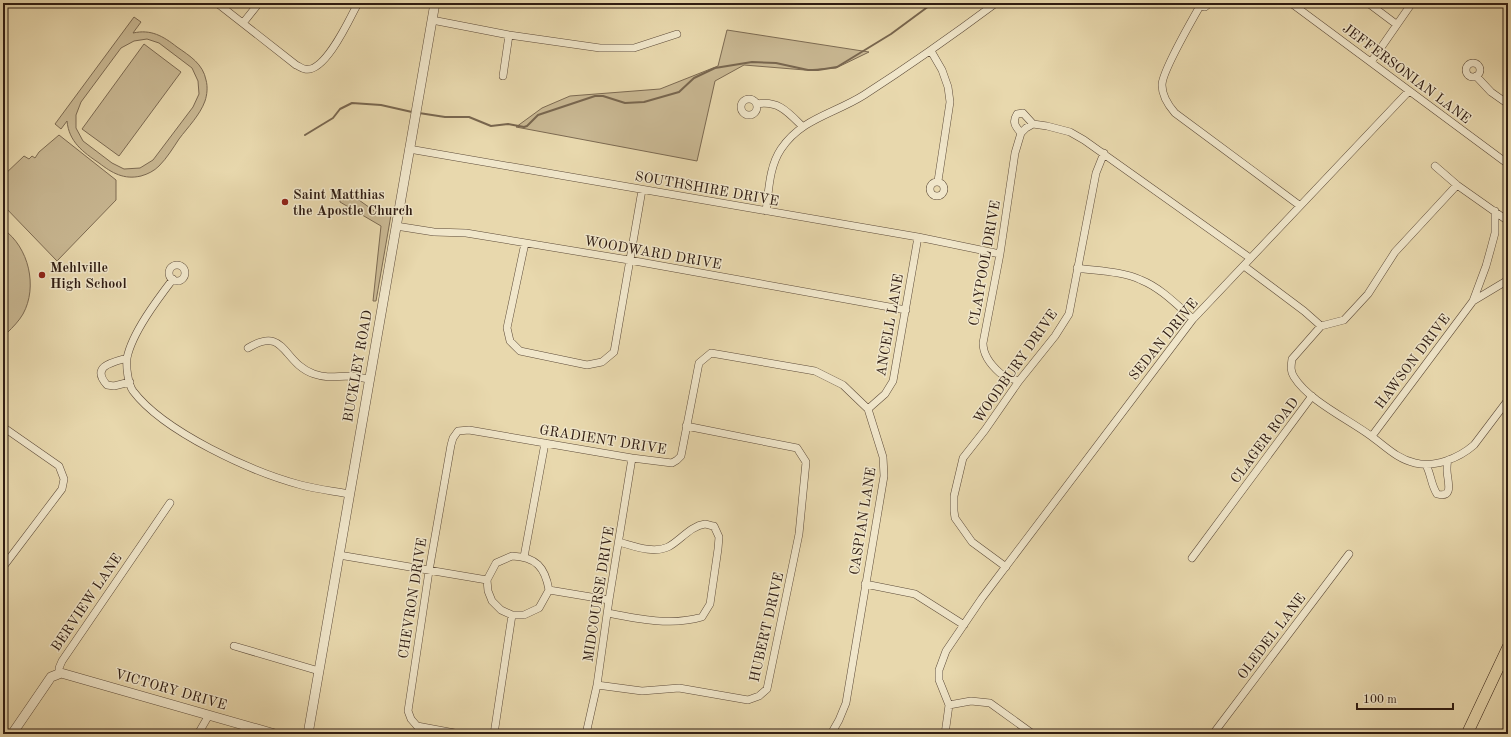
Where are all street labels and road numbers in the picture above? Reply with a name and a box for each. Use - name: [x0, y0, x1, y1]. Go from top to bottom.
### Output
- street label: JEFFERSONIAN LANE: [1340, 21, 1473, 126]
- street label: SOUTHSHIRE DRIVE: [634, 169, 780, 209]
- street label: CLAYPOOL DRIVE: [967, 199, 1003, 327]
- street label: WOODWARD DRIVE: [583, 234, 723, 272]
- street label: ANCELL LANE: [874, 273, 906, 377]
- street label: SEDAN DRIVE: [1127, 296, 1201, 383]
- street label: WOODBURY DRIVE: [971, 307, 1060, 426]
- street label: BUCKLEY ROAD: [341, 309, 375, 423]
- street label: HAWSON DRIVE: [1373, 312, 1453, 412]
- street label: CLAGER ROAD: [1228, 395, 1301, 486]
- street label: GRADIENT DRIVE: [538, 423, 667, 457]
- street label: CASPIAN LANE: [848, 466, 878, 576]
- street label: MIDCOURSE DRIVE: [581, 525, 617, 663]
- street label: CHEVRON DRIVE: [397, 537, 429, 660]
- street label: BERVIEW LANE: [49, 551, 125, 654]
- street label: HUBERT DRIVE: [748, 571, 786, 683]
- street label: OLEDEL LANE: [1235, 591, 1308, 682]
- street label: VICTORY DRIVE: [113, 667, 228, 713]

